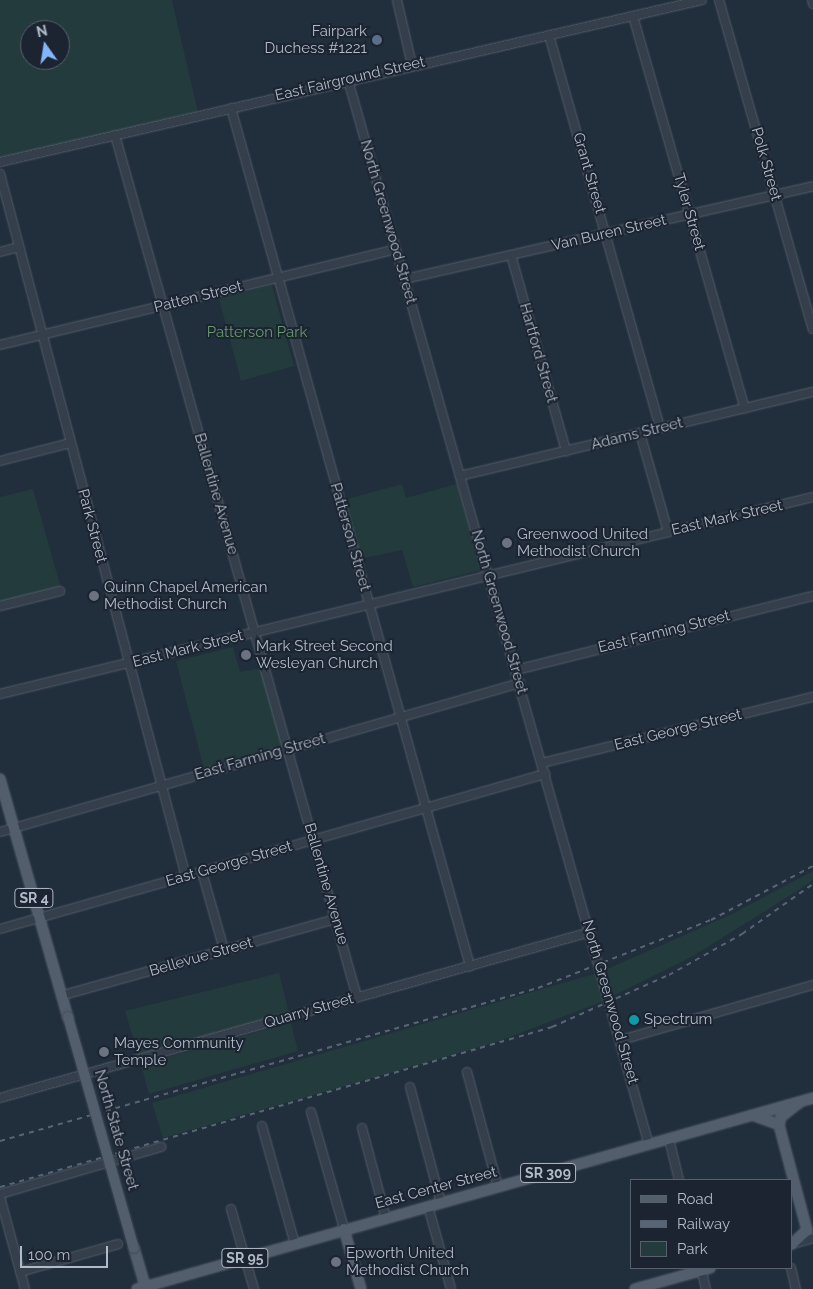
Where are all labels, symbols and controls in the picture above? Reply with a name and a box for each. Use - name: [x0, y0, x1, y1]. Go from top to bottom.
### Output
- north arrow: [20, 20, 70, 70]
- text: N: [35, 22, 49, 40]
- place label: Fairpark Duchess #1221: [265, 22, 367, 57]
- marker: Fairpark Duchess #1221: [371, 34, 383, 46]
- street label: East Fairground Street: [273, 53, 427, 105]
- street label: Polk Street: [747, 125, 785, 203]
- street label: Grant Street: [569, 131, 609, 215]
- street label: North Greenwood Street: [356, 138, 420, 306]
- street label: Tyler Street: [669, 171, 709, 253]
- street label: Van Buren Street: [550, 211, 668, 255]
- street label: Patten Street: [152, 277, 244, 317]
- street label: Hartford Street: [515, 301, 561, 405]
- park label: Patterson Park: [207, 324, 307, 342]
- street label: Adams Street: [589, 414, 685, 454]
- street label: Ballentine Avenue: [190, 431, 242, 557]
- street label: Patterson Street: [326, 481, 374, 593]
- street label: Park Street: [73, 487, 111, 565]
- street label: East Mark Street: [670, 496, 784, 540]
- place label: Greenwood United Methodist Church: [517, 525, 648, 560]
- street label: North Greenwood Street: [467, 528, 531, 696]
- marker: Greenwood United Methodist Church: [501, 537, 513, 549]
- place label: Quinn Chapel American Methodist Church: [104, 578, 268, 613]
- marker: Quinn Chapel American Methodist Church: [88, 590, 100, 602]
- street label: East Farming Street: [596, 607, 732, 657]
- street label: East Mark Street: [131, 627, 245, 671]
- place label: Mark Street Second Wesleyan Church: [256, 637, 393, 672]
- marker: Mark Street Second Wesleyan Church: [240, 649, 252, 661]
- street label: East George Street: [613, 705, 743, 755]
- street label: East Farming Street: [193, 730, 327, 784]
- street label: Ballentine Avenue: [300, 821, 352, 947]
- street label: East George Street: [164, 837, 294, 891]
- road number: SR 4: [14, 886, 54, 910]
- street label: North Greenwood Street: [578, 918, 642, 1086]
- street label: Bellevue Street: [147, 934, 255, 980]
- street label: Quarry Street: [262, 990, 356, 1032]
- place label: Spectrum: [644, 1011, 712, 1029]
- marker: Spectrum: [628, 1014, 640, 1026]
- place label: Mayes Community Temple: [114, 1034, 244, 1069]
- marker: Mayes Community Temple: [98, 1046, 110, 1058]
- street label: North State Street: [90, 1068, 142, 1192]
- road number: SR 309: [519, 1162, 577, 1184]
- street label: East Center Street: [373, 1163, 499, 1213]
- legend: [630, 1179, 793, 1269]
- text: Road: [677, 1190, 713, 1208]
- text: Railway: [677, 1215, 730, 1233]
- scale bar: [22, 1236, 110, 1268]
- text: Park: [677, 1240, 708, 1258]
- place label: Epworth United Methodist Church: [346, 1244, 469, 1279]
- text: 100 m: [28, 1246, 70, 1264]
- road number: SR 95: [221, 1246, 269, 1270]
- marker: Epworth United Methodist Church: [330, 1256, 342, 1268]

